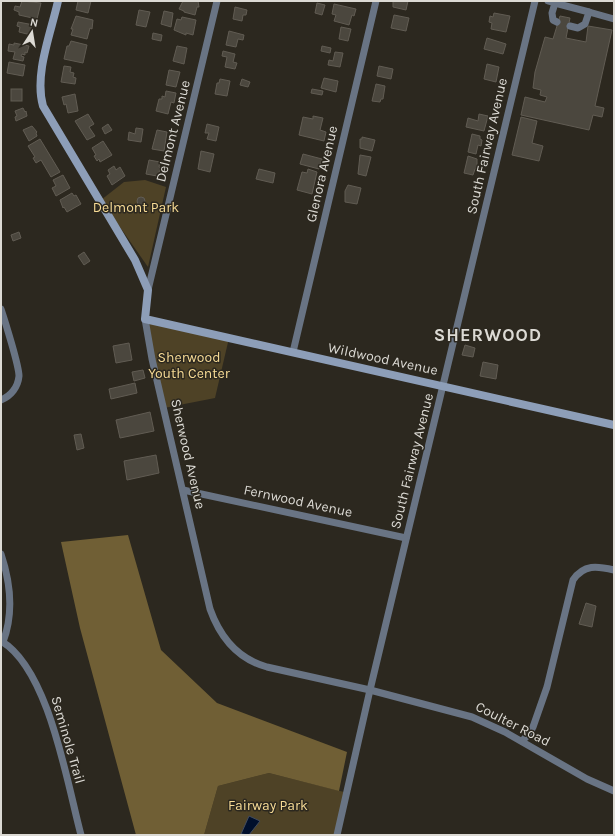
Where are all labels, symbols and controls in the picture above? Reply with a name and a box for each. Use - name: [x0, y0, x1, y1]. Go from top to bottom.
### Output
- north arrow: [12, 12, 52, 52]
- text: N: [29, 16, 39, 30]
- street label: South Fairway Avenue: [463, 76, 511, 216]
- street label: Delmont Avenue: [152, 78, 194, 184]
- street label: Glenora Avenue: [303, 124, 341, 224]
- park label: Delmont Park: [93, 199, 179, 216]
- district label: SHERWOOD: [434, 324, 542, 346]
- street label: Wildwood Avenue: [326, 339, 440, 379]
- park label: Sherwood Youth Center: [148, 349, 231, 382]
- street label: South Fairway Avenue: [387, 391, 437, 531]
- street label: Sherwood Avenue: [167, 397, 209, 511]
- street label: Fernwood Avenue: [242, 481, 354, 521]
- street label: Seminole Trail: [47, 694, 89, 786]
- street label: Coulter Road: [473, 698, 553, 750]
- park label: Fairway Park: [228, 797, 308, 814]

